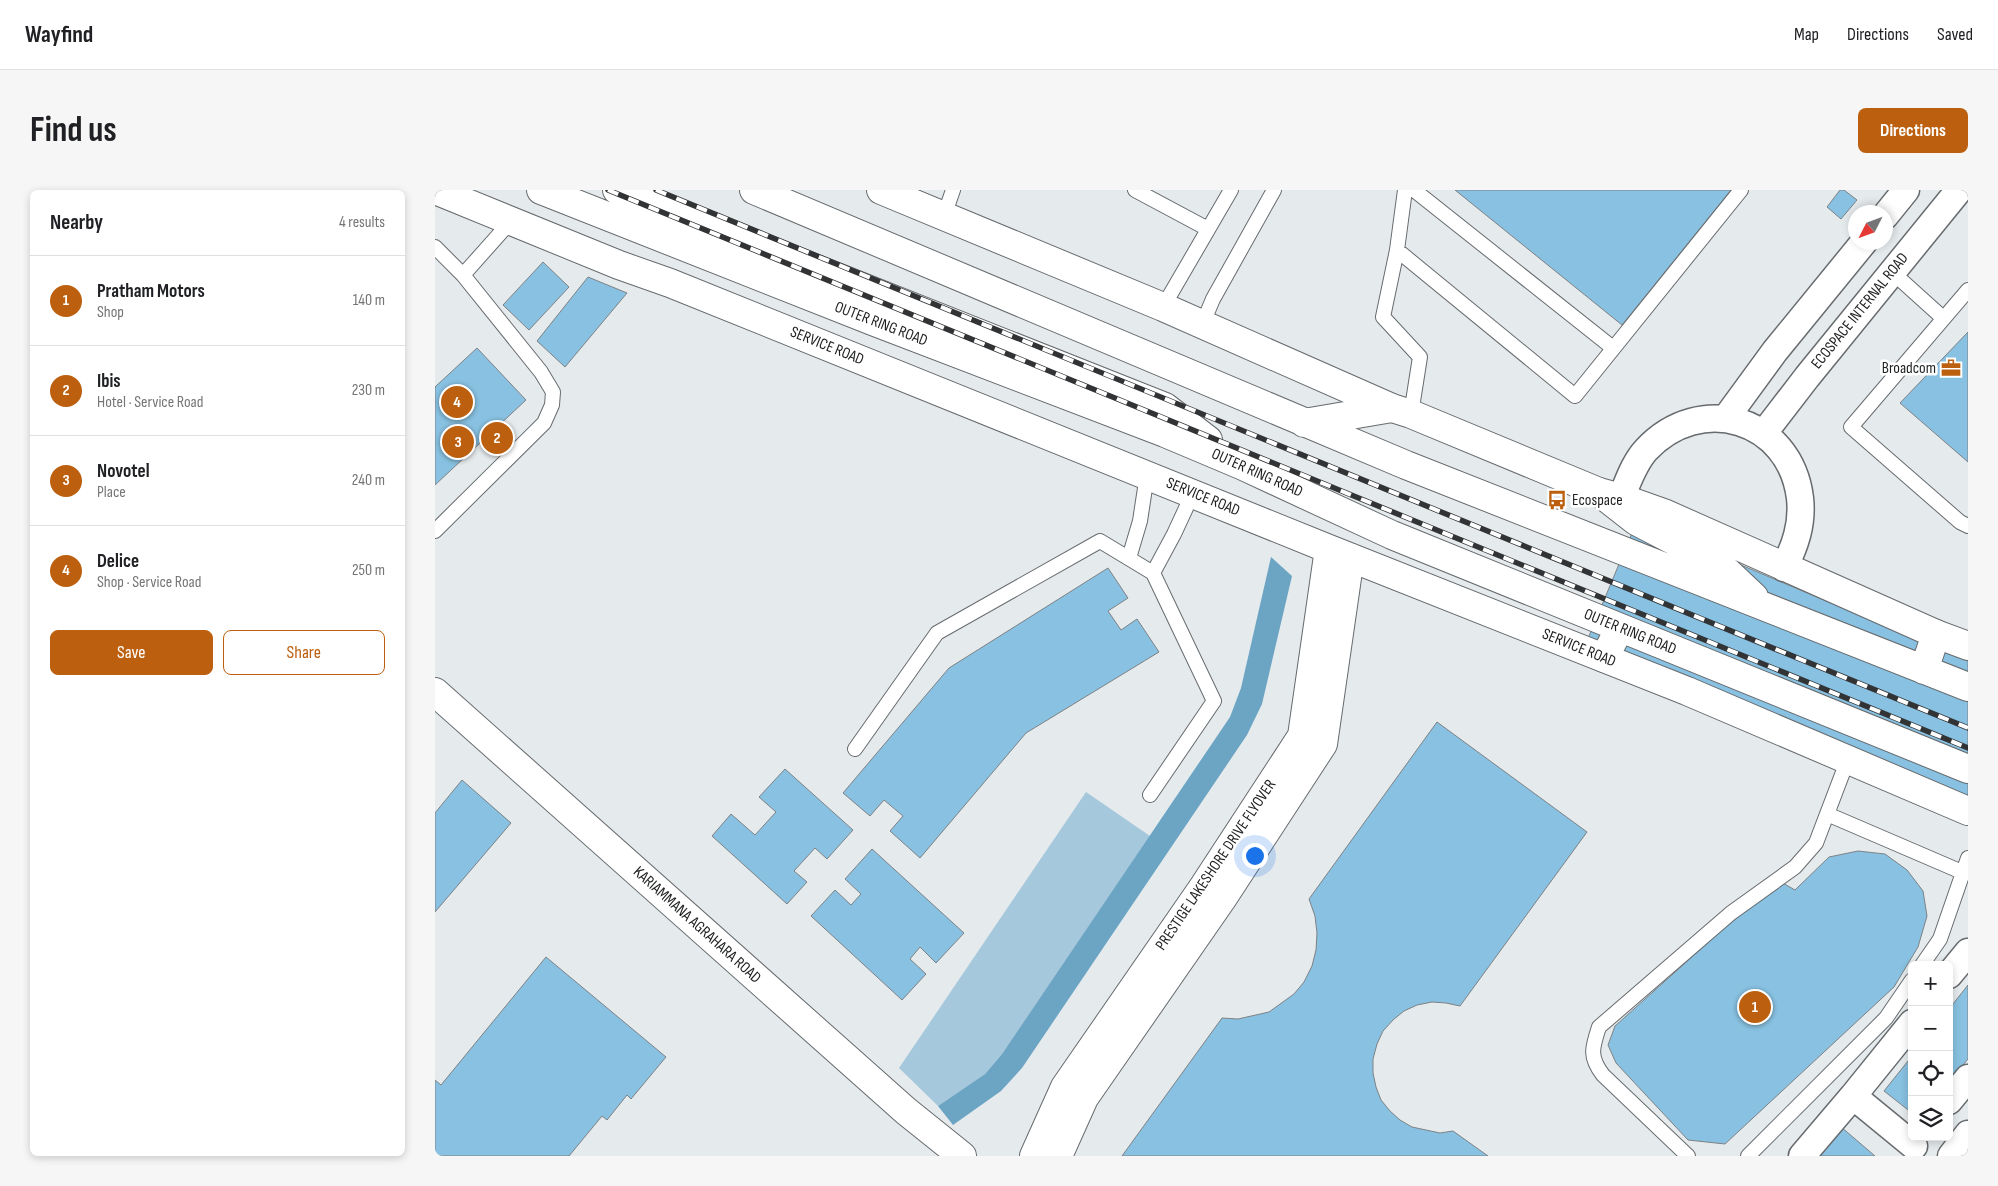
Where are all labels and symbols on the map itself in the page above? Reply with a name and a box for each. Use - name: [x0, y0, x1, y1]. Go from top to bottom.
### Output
- north arrow: [1848, 205, 1893, 250]
- street label: ECOSPACE INTERNAL ROAD: [1807, 249, 1913, 373]
- street label: OUTER RING ROAD: [832, 298, 930, 350]
- street label: SERVICE ROAD: [787, 323, 867, 369]
- office icon: Broadcom: [1940, 357, 1962, 379]
- place label: Broadcom: [1882, 359, 1936, 378]
- pin: 4: [441, 383, 473, 421]
- pin: 2: [481, 419, 513, 457]
- pin: 3: [442, 423, 474, 461]
- street label: OUTER RING ROAD: [1208, 444, 1306, 502]
- street label: SERVICE ROAD: [1163, 474, 1243, 520]
- bus stop icon: Ecospace: [1546, 489, 1568, 511]
- place label: Ecospace: [1572, 491, 1623, 510]
- street label: OUTER RING ROAD: [1581, 605, 1679, 659]
- street label: SERVICE ROAD: [1539, 625, 1619, 671]
- street label: PRESTIGE LAKESHORE DRIVE FLYOVER: [1152, 776, 1280, 954]
- your location: [1242, 843, 1268, 869]
- street label: KARIAMMANA AGRAHARA ROAD: [629, 863, 765, 987]
- pin: 1: [1739, 988, 1771, 1026]

